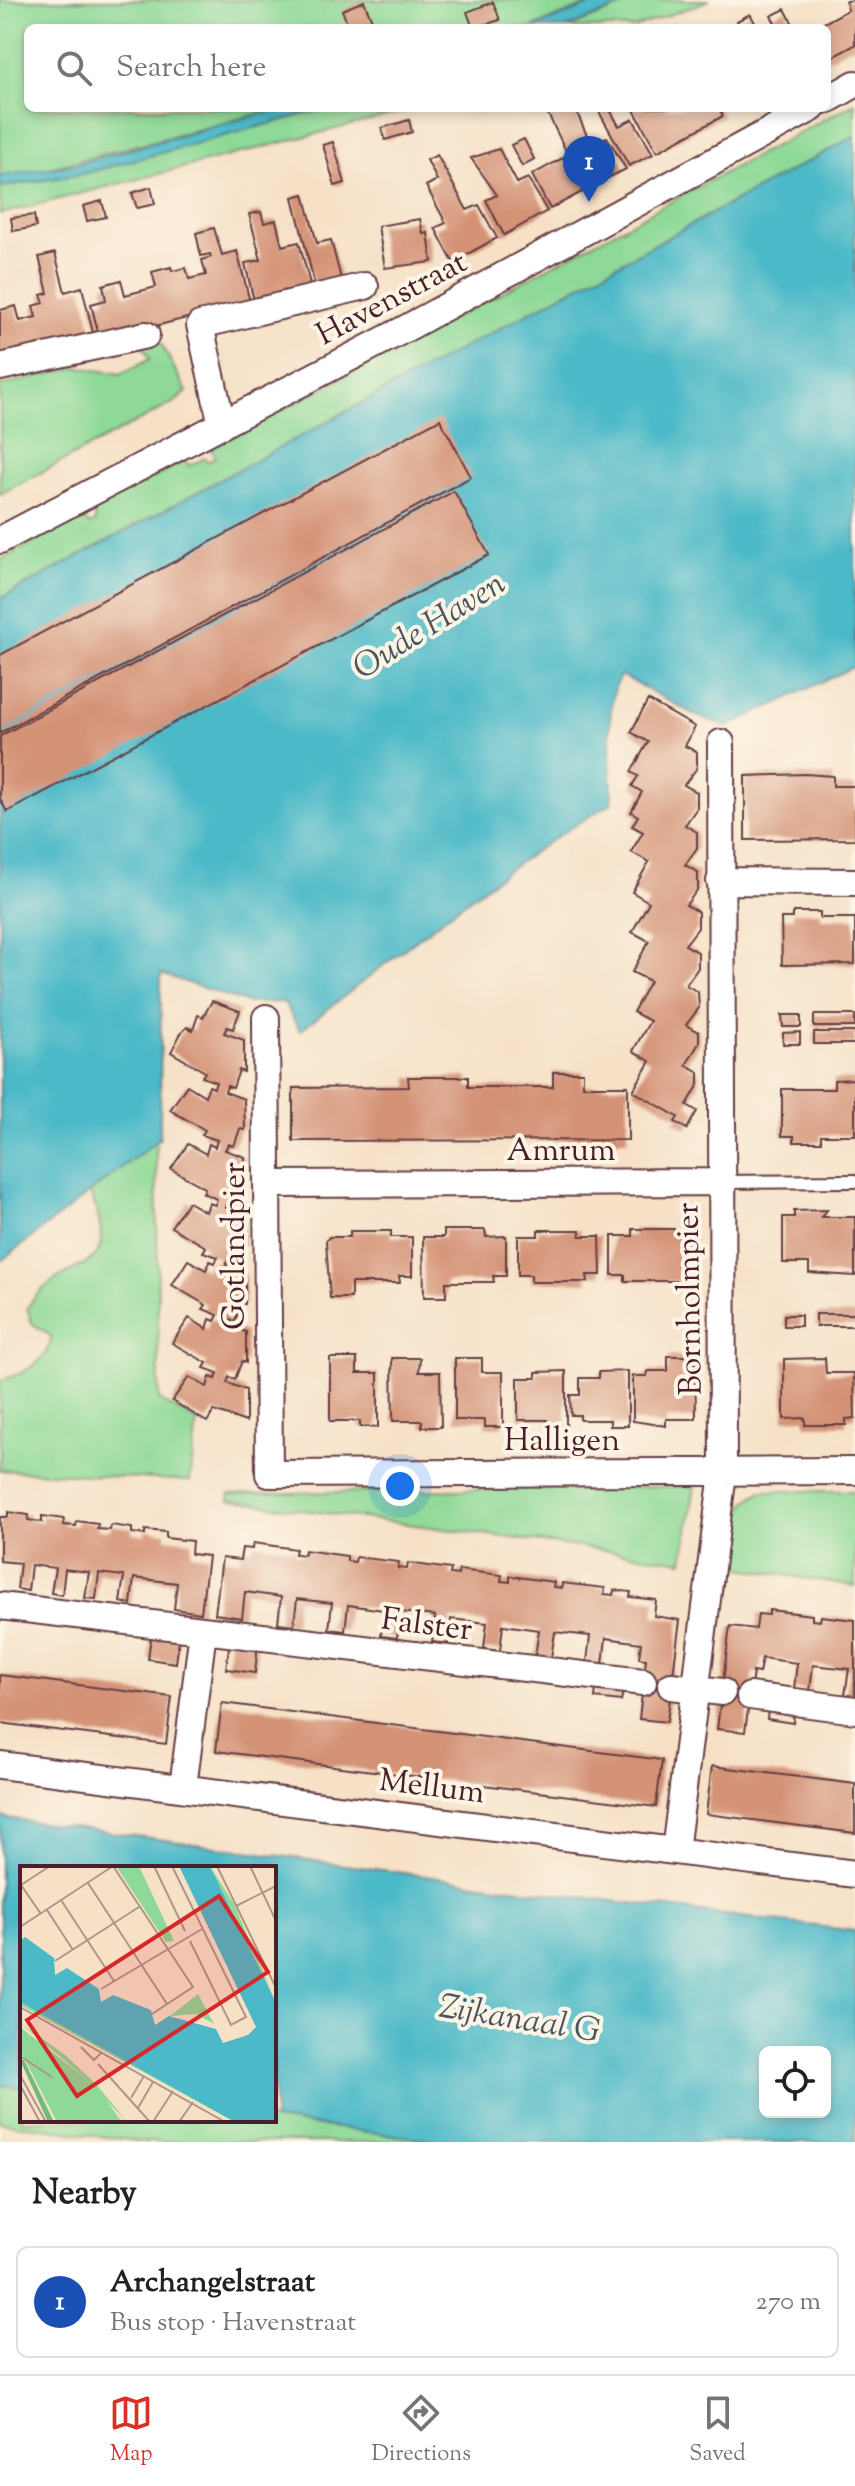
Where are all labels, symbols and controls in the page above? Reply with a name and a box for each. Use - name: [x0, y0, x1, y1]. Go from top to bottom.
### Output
- search box: [24, 24, 831, 112]
- icon: search: [52, 46, 96, 90]
- text: Search here: [116, 47, 266, 90]
- pin: 1: [563, 136, 615, 202]
- street label: Havenstraat: [309, 241, 476, 359]
- water label: Oude Haven: [344, 561, 516, 693]
- street label: Amrum: [506, 1129, 616, 1175]
- street label: Gotlandpier: [213, 1162, 259, 1330]
- street label: Bornholmpier: [666, 1202, 716, 1396]
- street label: Halligen: [504, 1419, 620, 1465]
- your location: [380, 1466, 420, 1506]
- street label: Falster: [378, 1598, 475, 1654]
- street label: Mellum: [376, 1759, 487, 1817]
- inset map: [20, 1866, 276, 2122]
- water label: Zijkanaal G: [435, 1984, 604, 2057]
- map controls: [759, 2046, 831, 2118]
- button: locate: [759, 2046, 831, 2118]
- text: Nearby: [32, 2170, 137, 2219]
- text: Archangelstraat: [110, 2262, 315, 2305]
- text: 1: [56, 2284, 64, 2321]
- text: 270 m: [756, 2284, 821, 2321]
- text: Bus stop · Havenstraat: [110, 2305, 356, 2342]
- tab: Map: [109, 2391, 153, 2471]
- tab: Directions: [372, 2391, 471, 2471]
- tab: Saved: [689, 2391, 746, 2471]

